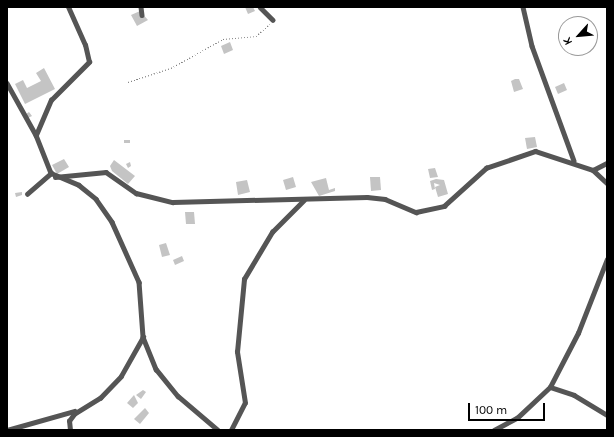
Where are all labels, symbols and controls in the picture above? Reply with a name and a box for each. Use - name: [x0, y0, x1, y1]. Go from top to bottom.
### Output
- north arrow: [558, 16, 598, 56]
- text: K: [560, 35, 575, 47]
- scale bar: [470, 395, 547, 421]
- text: 100 m: [475, 403, 507, 417]

